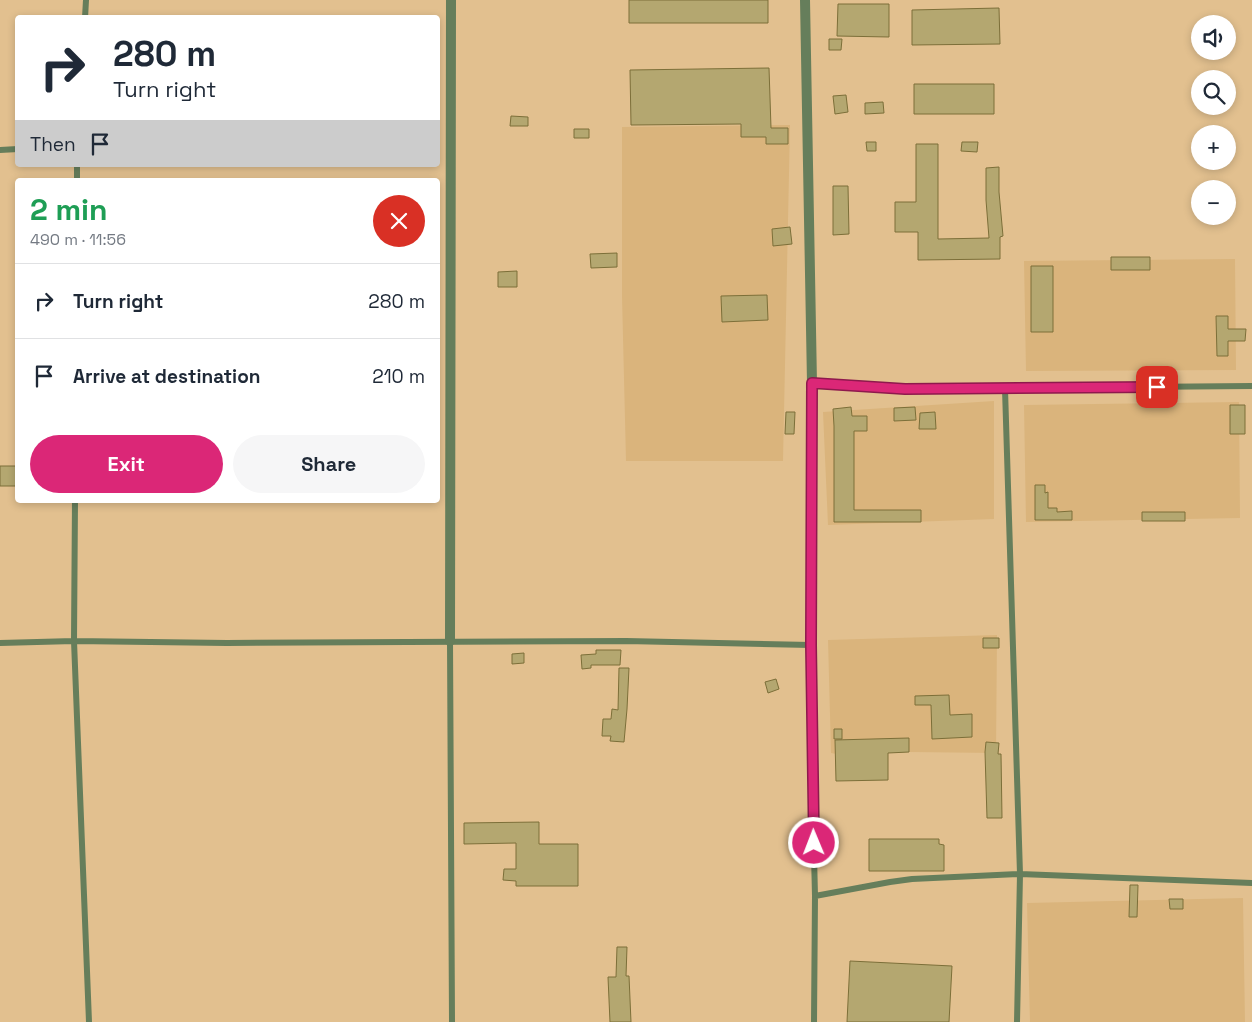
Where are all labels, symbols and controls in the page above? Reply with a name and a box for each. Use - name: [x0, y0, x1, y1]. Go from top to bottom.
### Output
- map controls: [1191, 15, 1236, 225]
- button: sound: [1191, 15, 1236, 60]
- text: 280 m: [113, 32, 216, 76]
- icon: right: [30, 35, 95, 100]
- button: search: [1191, 70, 1236, 115]
- text: Turn right: [113, 75, 216, 103]
- button: +: [1191, 125, 1236, 170]
- icon: arrive: [86, 130, 114, 158]
- text: Then: [30, 132, 76, 157]
- button: −: [1191, 180, 1236, 225]
- text: 2 min: [30, 190, 108, 229]
- button: close: [373, 195, 425, 247]
- text: 490 m · 11:56: [30, 229, 126, 250]
- icon: right: [30, 287, 58, 315]
- text: Turn right: [73, 289, 163, 314]
- text: 280 m: [368, 289, 425, 314]
- icon: arrive: [30, 362, 58, 390]
- text: Arrive at destination: [73, 364, 261, 389]
- text: 210 m: [372, 364, 425, 389]
- pin: [1136, 366, 1178, 408]
- icon: arrive: [1143, 373, 1171, 401]
- button: Exit: [30, 435, 223, 493]
- button: Share: [233, 435, 425, 493]
- position arrow: [787, 816, 839, 868]

